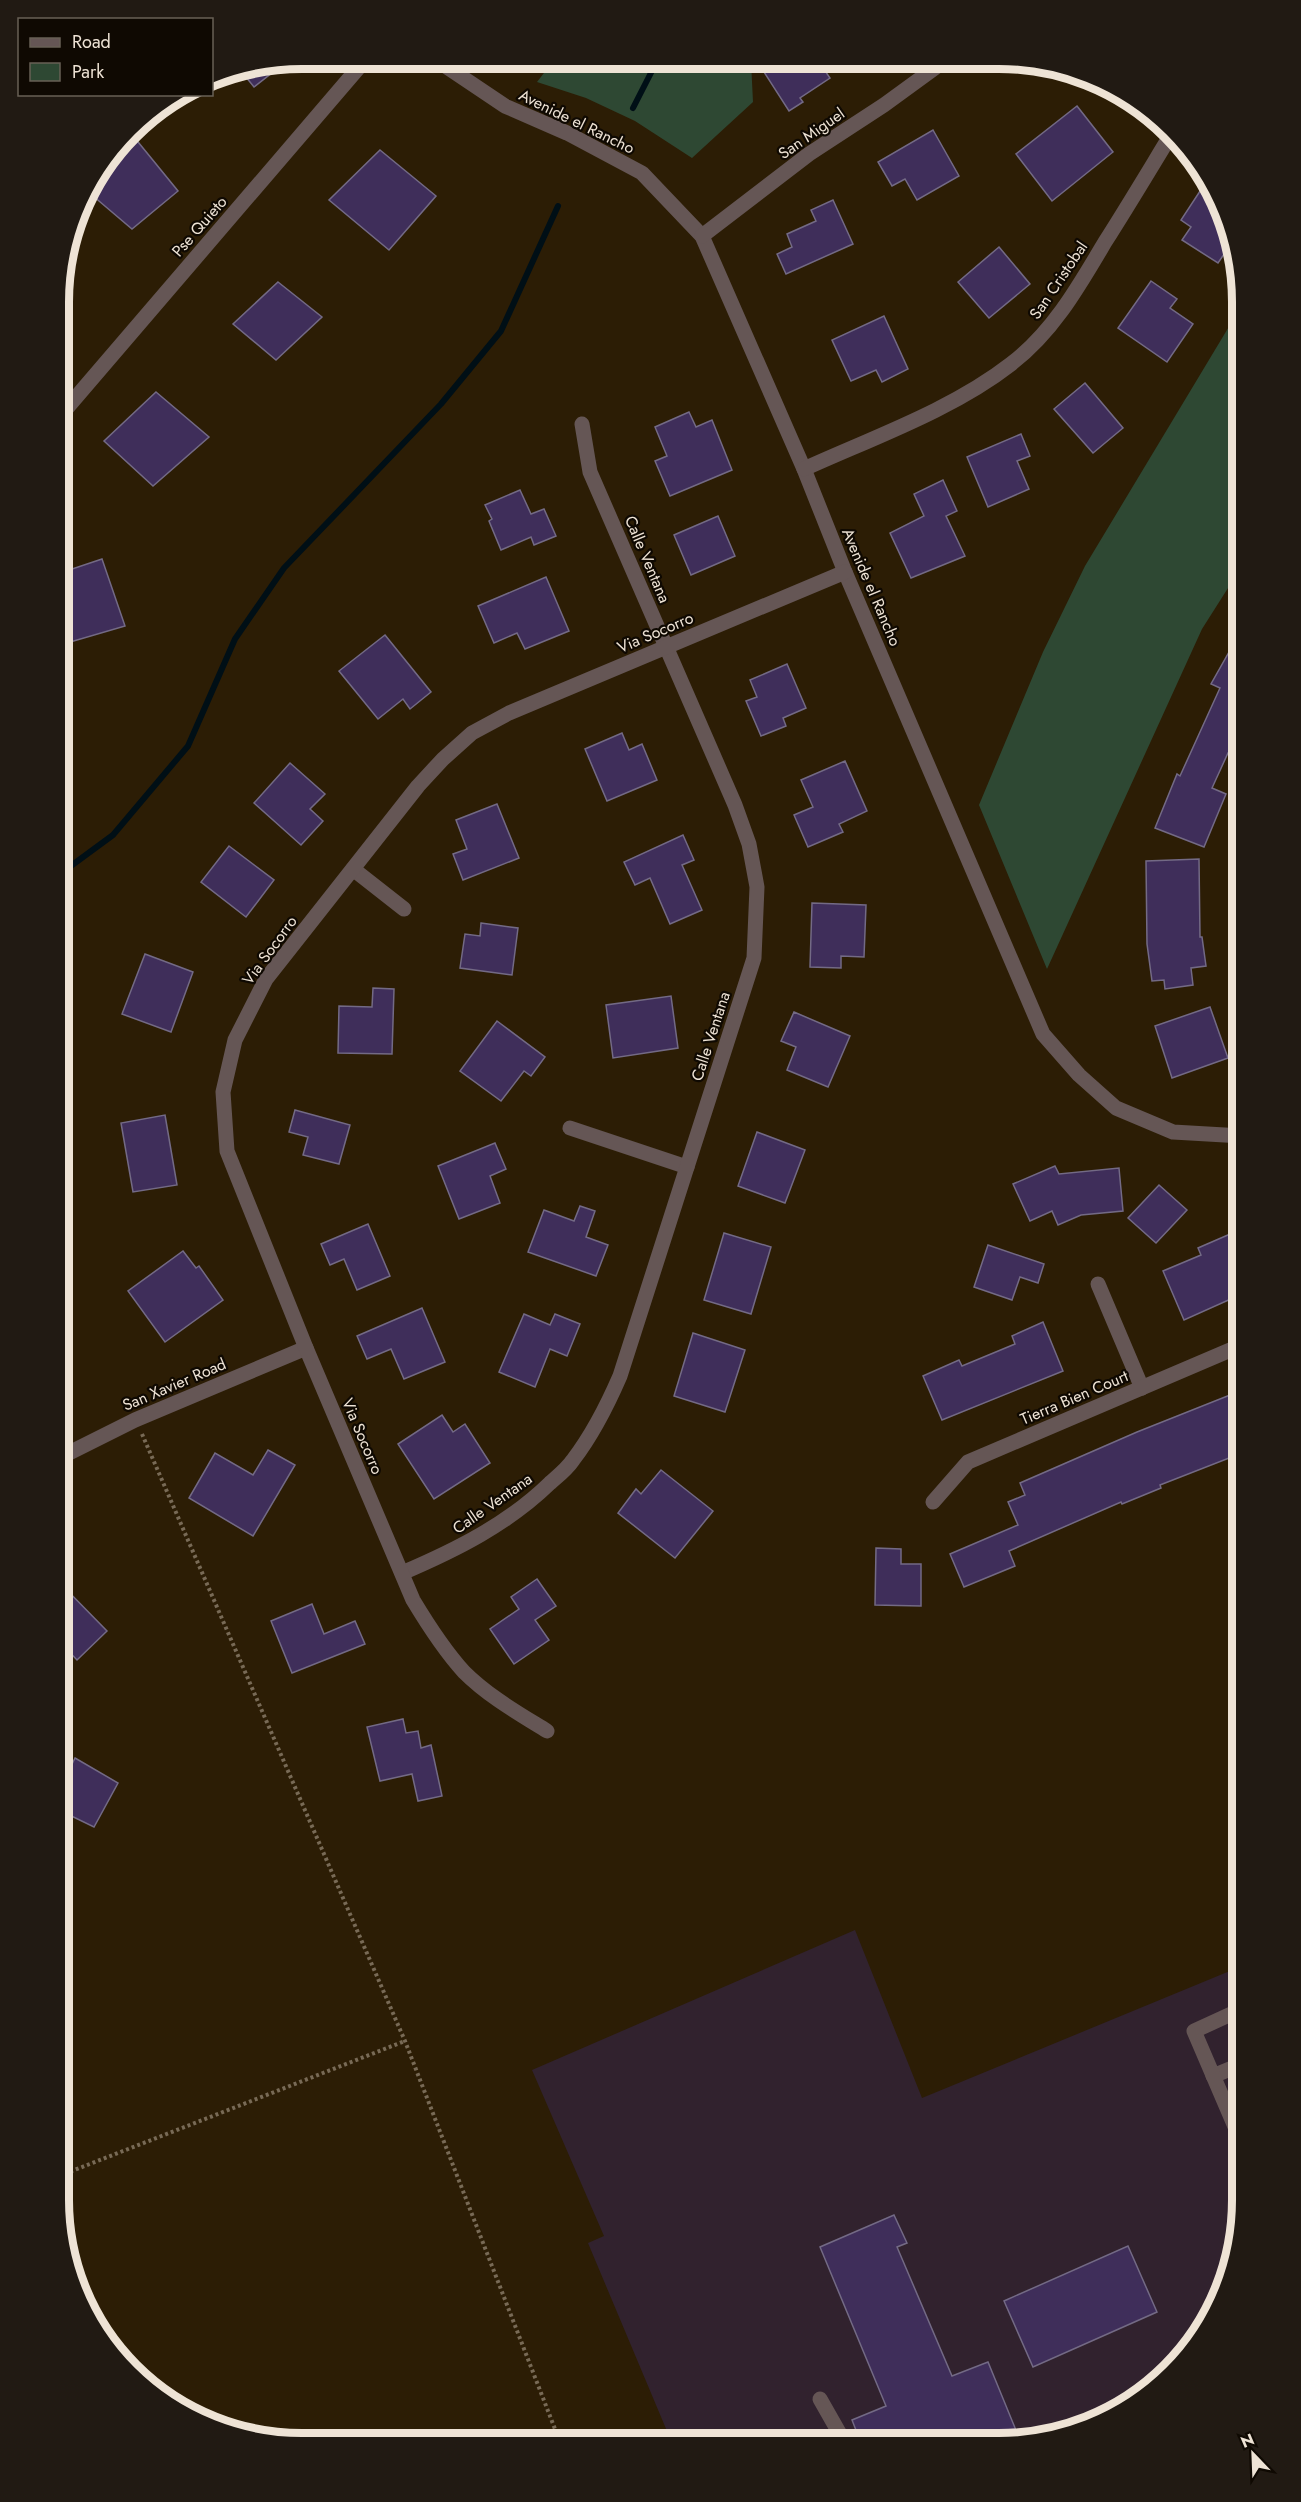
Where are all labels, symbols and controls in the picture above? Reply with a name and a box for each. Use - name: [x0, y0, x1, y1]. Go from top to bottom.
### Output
- legend: [18, 18, 213, 96]
- text: Road: [72, 29, 111, 55]
- text: Park: [72, 59, 104, 85]
- street label: Avenide el Rancho: [515, 83, 639, 160]
- street label: San Miguel: [773, 102, 849, 165]
- street label: Pse Quieto: [166, 191, 232, 262]
- street label: San Cristobal: [1024, 237, 1093, 324]
- street label: Calle Ventana: [619, 512, 676, 606]
- street label: Avenide el Rancho: [836, 525, 907, 650]
- street label: Via Socorro: [614, 606, 697, 659]
- street label: Via Socorro: [236, 911, 303, 990]
- street label: Calle Ventana: [685, 989, 736, 1084]
- street label: San Xavier Road: [119, 1352, 230, 1417]
- street label: Tierra Bien Court: [1017, 1364, 1132, 1431]
- street label: Via Socorro: [336, 1395, 389, 1478]
- street label: Calle Ventana: [448, 1467, 537, 1539]
- north arrow: [1223, 2424, 1283, 2484]
- text: N: [1237, 2428, 1258, 2454]

